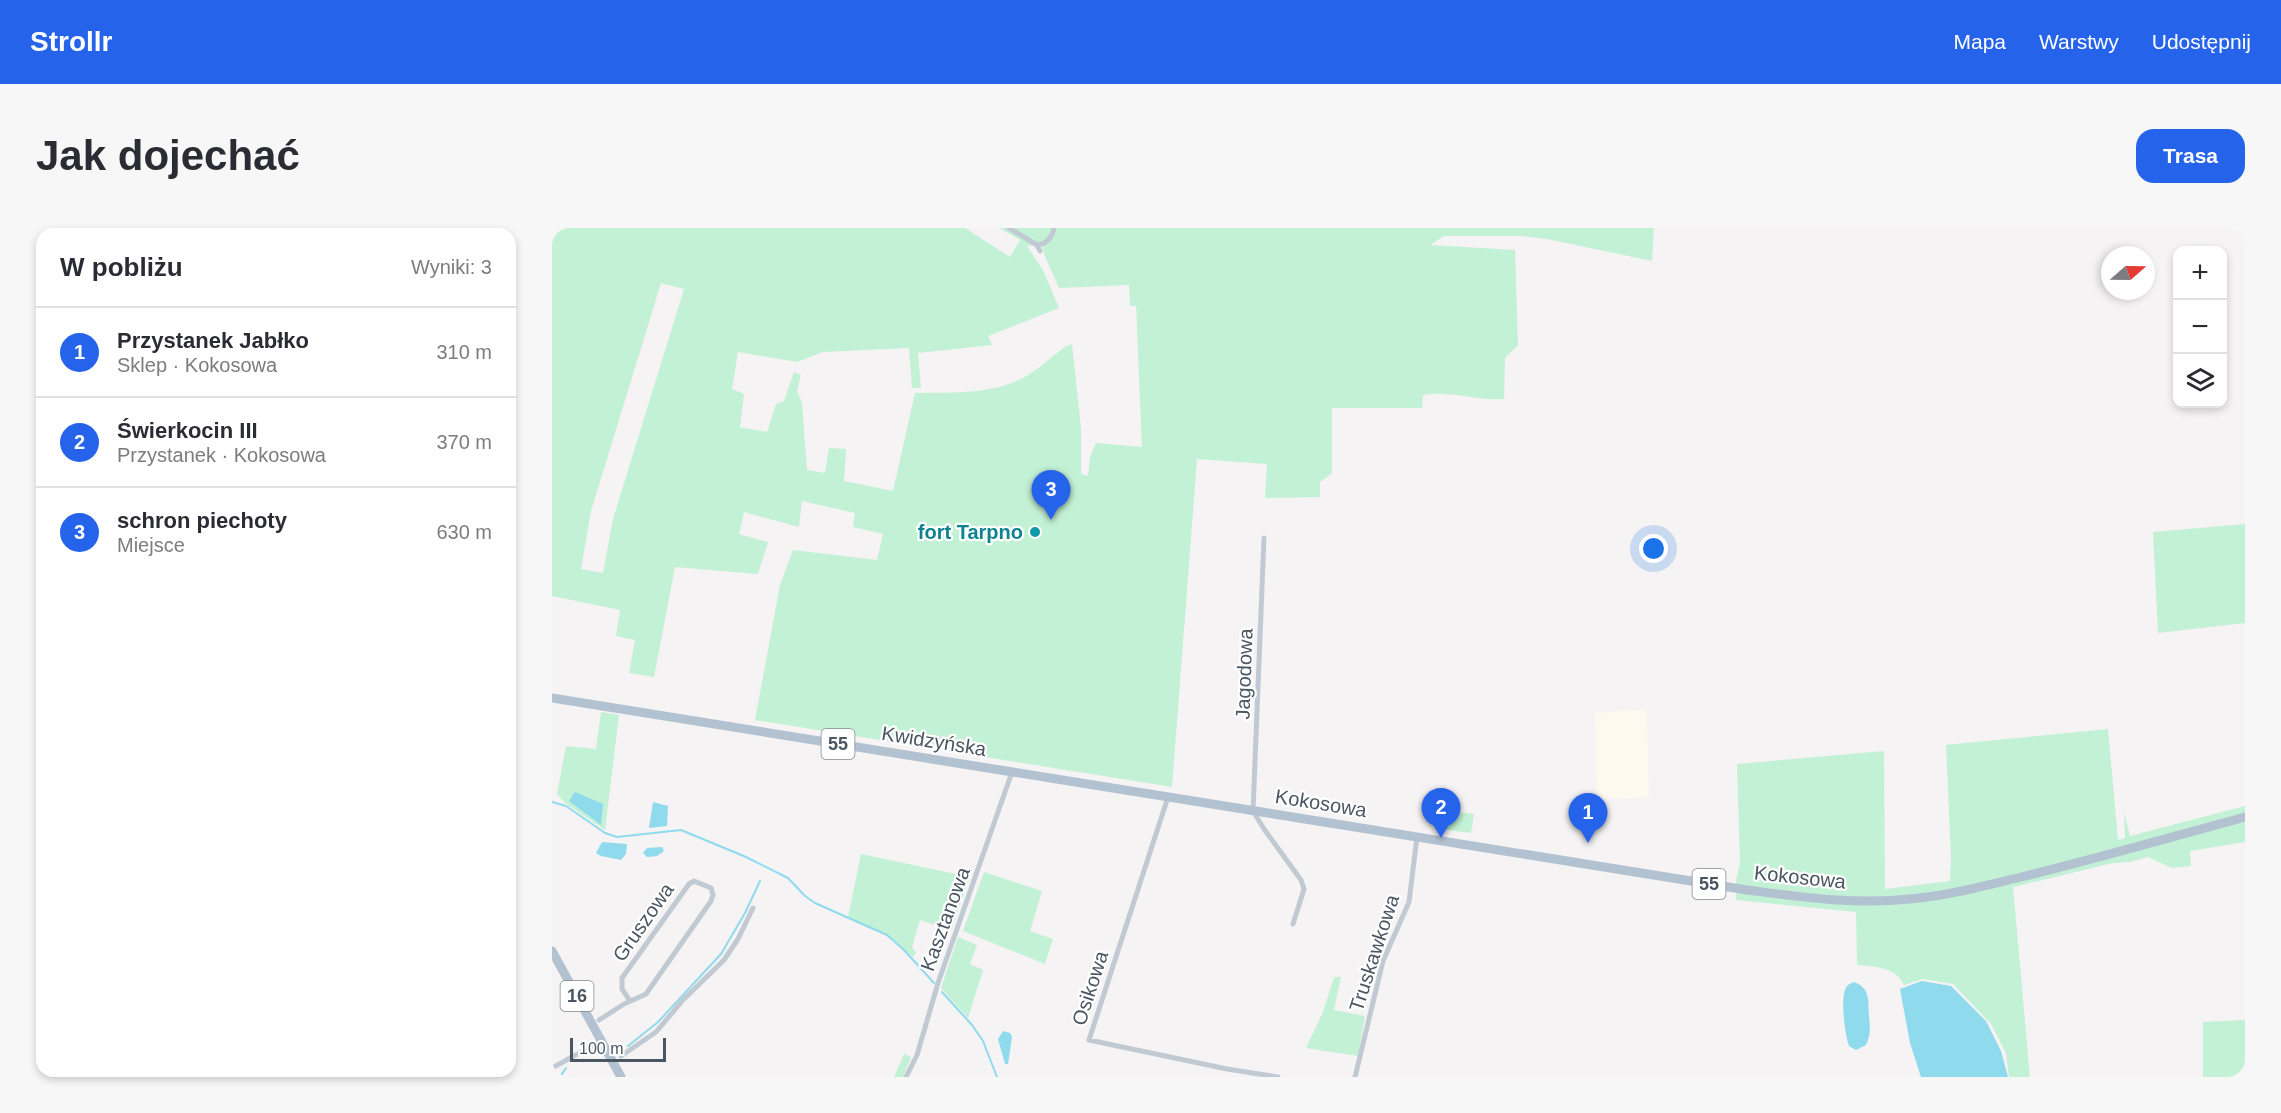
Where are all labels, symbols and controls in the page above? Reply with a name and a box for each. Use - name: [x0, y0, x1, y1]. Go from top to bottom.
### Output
- text: Strollr: [30, 26, 112, 57]
- text: Mapa: [1954, 30, 2006, 53]
- text: Warstwy: [2039, 30, 2119, 53]
- text: Udostępnij: [2152, 30, 2251, 53]
- button: Trasa: [2136, 129, 2245, 183]
- text: Jak dojechać: [36, 132, 300, 179]
- north arrow: [2101, 246, 2155, 300]
- map controls: [2173, 246, 2227, 408]
- button: +: [2173, 246, 2227, 300]
- text: W pobliżu: [60, 252, 183, 282]
- text: Wyniki: 3: [411, 256, 492, 278]
- button: −: [2173, 300, 2227, 354]
- text: Przystanek Jabłko: [117, 328, 309, 353]
- text: 1: [74, 341, 85, 363]
- text: 310 m: [436, 341, 492, 363]
- text: Sklep · Kokosowa: [117, 354, 277, 376]
- button: layers: [2173, 354, 2227, 408]
- text: Świerkocin III: [117, 418, 258, 443]
- text: 2: [74, 431, 85, 453]
- text: 370 m: [436, 431, 492, 453]
- text: Przystanek · Kokosowa: [117, 444, 326, 466]
- pin: 3: [1032, 470, 1070, 520]
- text: schron piechoty: [117, 508, 287, 533]
- text: 3: [74, 521, 85, 543]
- text: 630 m: [436, 521, 492, 543]
- place label: fort Tarpno: [918, 521, 1023, 543]
- marker: fort Tarpno: [1028, 525, 1042, 539]
- text: Miejsce: [117, 534, 185, 556]
- your location: [1639, 534, 1668, 563]
- street label: Jagodowa: [1231, 627, 1257, 720]
- street label: Kwidzyńska: [880, 722, 989, 760]
- road number: 55: [822, 729, 854, 759]
- street label: Kokosowa: [1274, 785, 1369, 821]
- pin: 2: [1422, 788, 1460, 838]
- pin: 1: [1568, 794, 1608, 843]
- street label: Kokosowa: [1753, 861, 1848, 893]
- street label: Kasztanowa: [916, 863, 974, 974]
- road number: 55: [1692, 869, 1726, 899]
- street label: Gruszowa: [608, 878, 678, 965]
- street label: Truskawkowa: [1345, 891, 1404, 1014]
- street label: Osikowa: [1068, 947, 1113, 1028]
- road number: 16: [561, 981, 594, 1011]
- scale bar: [570, 1035, 666, 1062]
- text: 100 m: [579, 1040, 623, 1057]

